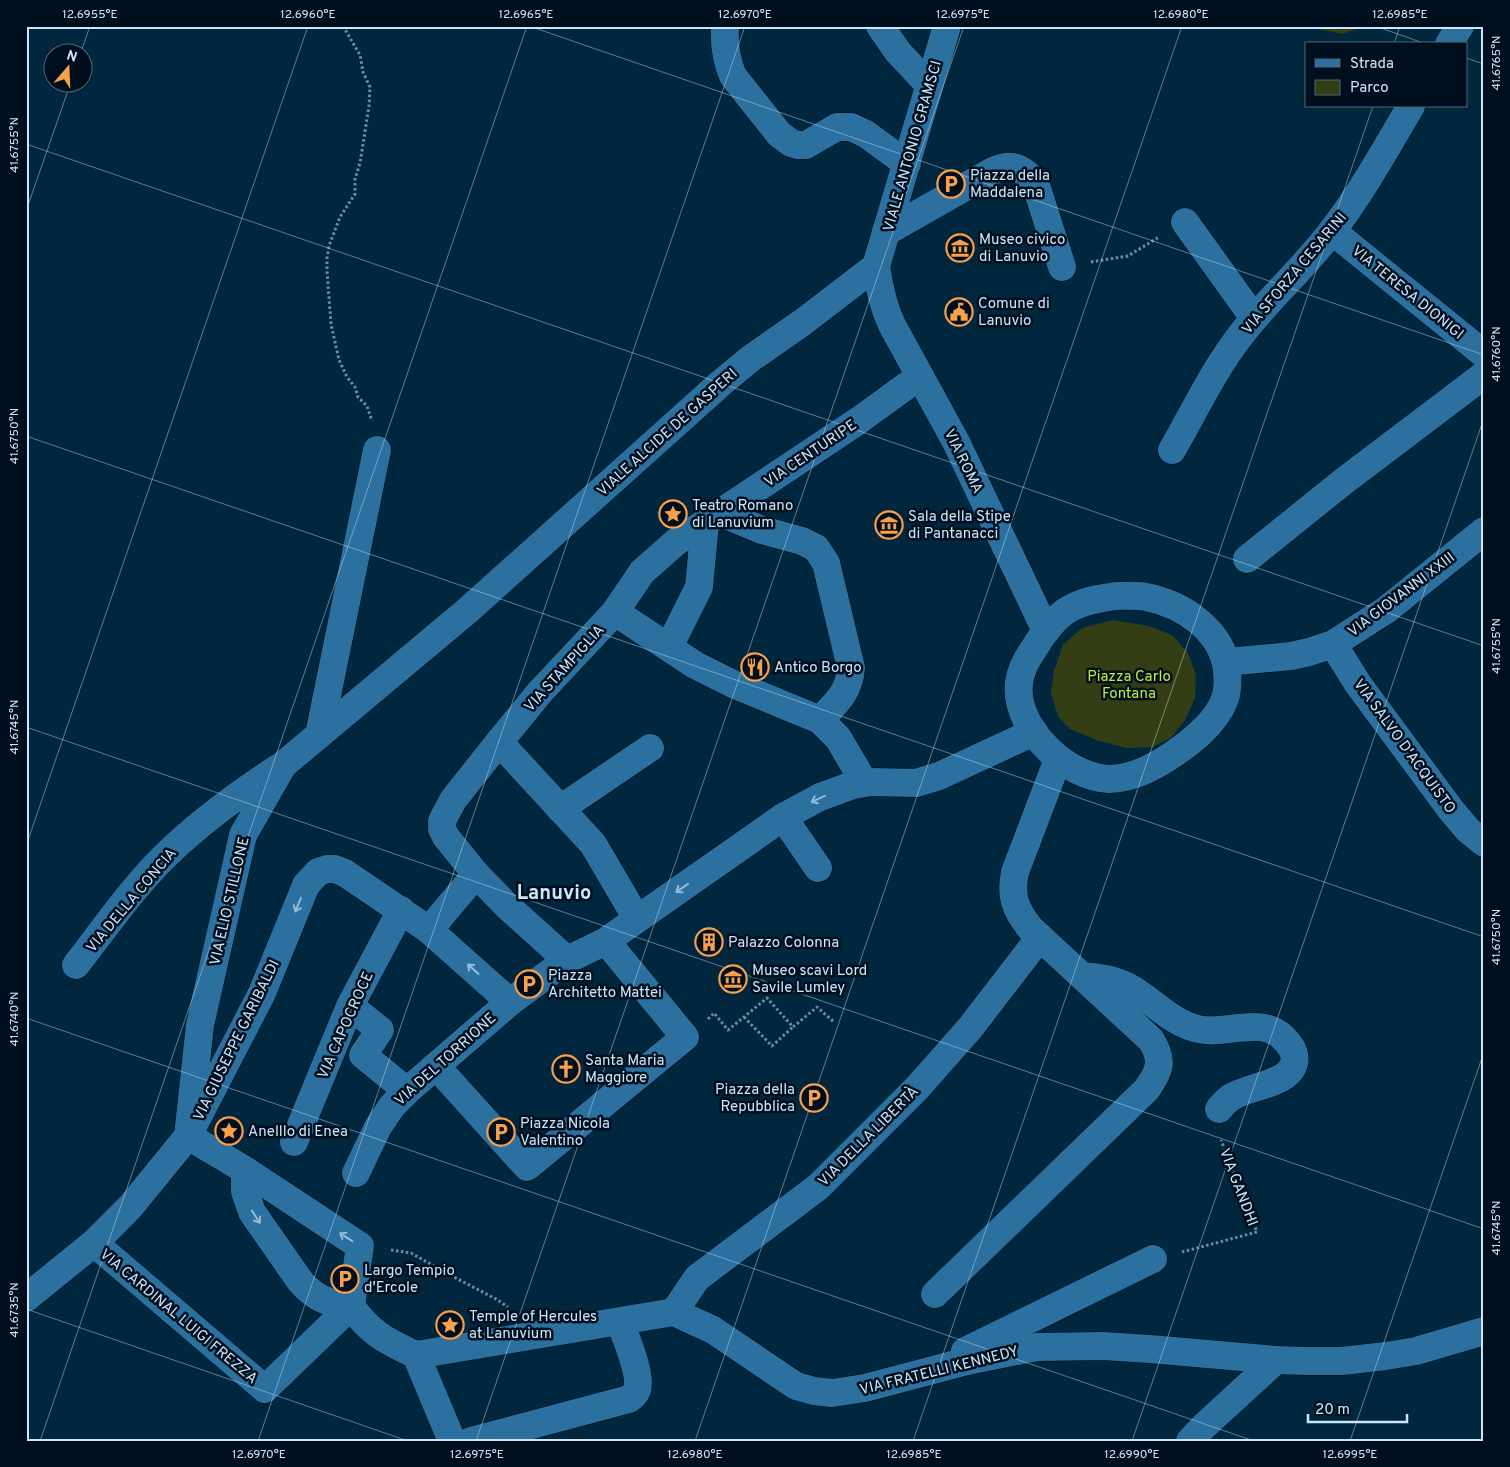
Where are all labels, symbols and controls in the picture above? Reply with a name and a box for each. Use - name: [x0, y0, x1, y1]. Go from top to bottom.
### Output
- text: 12.6955°E: [62, 7, 118, 23]
- text: 12.6960°E: [280, 7, 336, 23]
- text: 12.6965°E: [498, 7, 554, 23]
- text: 12.6970°E: [718, 7, 772, 23]
- text: 12.6975°E: [936, 7, 990, 23]
- text: 12.6980°E: [1153, 7, 1209, 23]
- text: 12.6985°E: [1372, 7, 1428, 23]
- text: 41.6765°N: [1489, 35, 1505, 91]
- north arrow: [42, 42, 92, 92]
- legend: [1305, 42, 1468, 108]
- text: N: [64, 47, 79, 67]
- text: Strada: [1350, 55, 1394, 74]
- street label: VIALE ANTONIO GRAMSCI: [880, 59, 947, 234]
- text: Parco: [1350, 79, 1389, 98]
- text: 41.6755°N: [7, 117, 23, 173]
- place label: Piazza della Maddalena: [970, 167, 1050, 203]
- parking icon: Piazza della Maddalena: [936, 169, 966, 199]
- street label: VIA SFORZA CESARINI: [1239, 209, 1352, 339]
- place label: Museo civico di Lanuvio: [979, 231, 1065, 267]
- museum icon: Museo civico di Lanuvio: [945, 233, 975, 263]
- street label: VIA TERESA DIONIGI: [1347, 242, 1467, 344]
- place label: Comune di Lanuvio: [978, 295, 1050, 331]
- public building icon: Comune di Lanuvio: [944, 297, 974, 327]
- text: 41.6760°N: [1489, 326, 1505, 382]
- street label: VIALE ALCIDE DE GASPERI: [594, 365, 742, 501]
- text: 41.6750°N: [7, 408, 23, 464]
- street label: VIA CENTURIPE: [761, 416, 861, 492]
- street label: VIA ROMA: [939, 426, 986, 497]
- place label: Teatro Romano di Lanuvium: [692, 497, 793, 533]
- place icon: Teatro Romano di Lanuvium: [658, 499, 688, 529]
- place label: Sala della Stipe di Pantanacci: [908, 508, 1011, 544]
- museum icon: Sala della Stipe di Pantanacci: [874, 510, 904, 540]
- street label: VIA GIOVANNI XXIII: [1345, 549, 1459, 642]
- text: 41.6755°N: [1489, 618, 1505, 674]
- street label: VIA STAMPIGLIA: [521, 621, 609, 717]
- restaurant icon: Antico Borgo: [740, 652, 770, 682]
- place label: Antico Borgo: [774, 659, 862, 678]
- park label: Piazza Carlo Fontana: [1087, 668, 1171, 704]
- street label: VIA SALVO D'ACQUISTO: [1348, 676, 1459, 818]
- text: 41.6745°N: [7, 700, 23, 754]
- one-way arrow: [811, 794, 826, 804]
- street label: VIA ELIO STILLONE: [206, 835, 255, 968]
- street label: VIA DELLA CONCIA: [83, 845, 181, 957]
- district label: Lanuvio: [517, 881, 591, 907]
- one-way arrow: [675, 883, 689, 893]
- one-way arrow: [292, 897, 302, 912]
- text: 41.6750°N: [1489, 909, 1505, 965]
- building icon: Palazzo Colonna: [694, 927, 724, 957]
- place label: Palazzo Colonna: [728, 934, 839, 953]
- street label: VIA GIUSEPPE GARIBALDI: [190, 957, 285, 1124]
- place label: Museo scavi Lord Savile Lumley: [752, 962, 867, 998]
- one-way arrow: [467, 963, 480, 975]
- museum icon: Museo scavi Lord Savile Lumley: [718, 964, 748, 994]
- place label: Piazza Architetto Mattei: [548, 967, 662, 1003]
- street label: VIA CAPOCROCE: [314, 969, 379, 1082]
- parking icon: Piazza Architetto Mattei: [514, 969, 544, 999]
- text: 41.6740°N: [7, 991, 23, 1047]
- street label: VIA DEL TORRIONE: [391, 1009, 501, 1111]
- place label: Santa Maria Maggiore: [585, 1052, 664, 1088]
- church icon: Santa Maria Maggiore: [551, 1054, 581, 1084]
- place label: Piazza della Repubblica: [715, 1081, 795, 1117]
- street label: VIA DELLA LIBERTÀ: [814, 1082, 923, 1191]
- parking icon: Piazza della Repubblica: [799, 1083, 829, 1113]
- place label: Piazza Nicola Valentino: [520, 1115, 610, 1151]
- place icon: Anelllo di Enea: [214, 1116, 244, 1146]
- parking icon: Piazza Nicola Valentino: [486, 1117, 516, 1147]
- place label: Anelllo di Enea: [248, 1123, 348, 1142]
- street label: VIA GANDHI: [1214, 1146, 1261, 1229]
- text: 41.6745°N: [1489, 1201, 1505, 1255]
- one-way arrow: [251, 1209, 261, 1223]
- one-way arrow: [339, 1232, 353, 1242]
- street label: VIA CARDINAL LUIGI FREZZA: [95, 1246, 261, 1389]
- place label: Largo Tempio d'Ercole: [364, 1262, 455, 1298]
- parking icon: Largo Tempio d'Ercole: [330, 1264, 360, 1294]
- text: 41.6735°N: [7, 1282, 23, 1338]
- place label: Temple of Hercules at Lanuvium: [469, 1308, 597, 1344]
- place icon: Temple of Hercules at Lanuvium: [435, 1310, 465, 1340]
- street label: VIA FRATELLI KENNEDY: [858, 1342, 1021, 1400]
- scale bar: [1308, 1392, 1406, 1424]
- text: 20 m: [1315, 1401, 1350, 1420]
- text: 12.6970°E: [232, 1447, 286, 1463]
- text: 12.6975°E: [450, 1447, 504, 1463]
- text: 12.6980°E: [667, 1447, 723, 1463]
- text: 12.6985°E: [886, 1447, 942, 1463]
- text: 12.6990°E: [1104, 1447, 1160, 1463]
- text: 12.6995°E: [1322, 1447, 1378, 1463]

